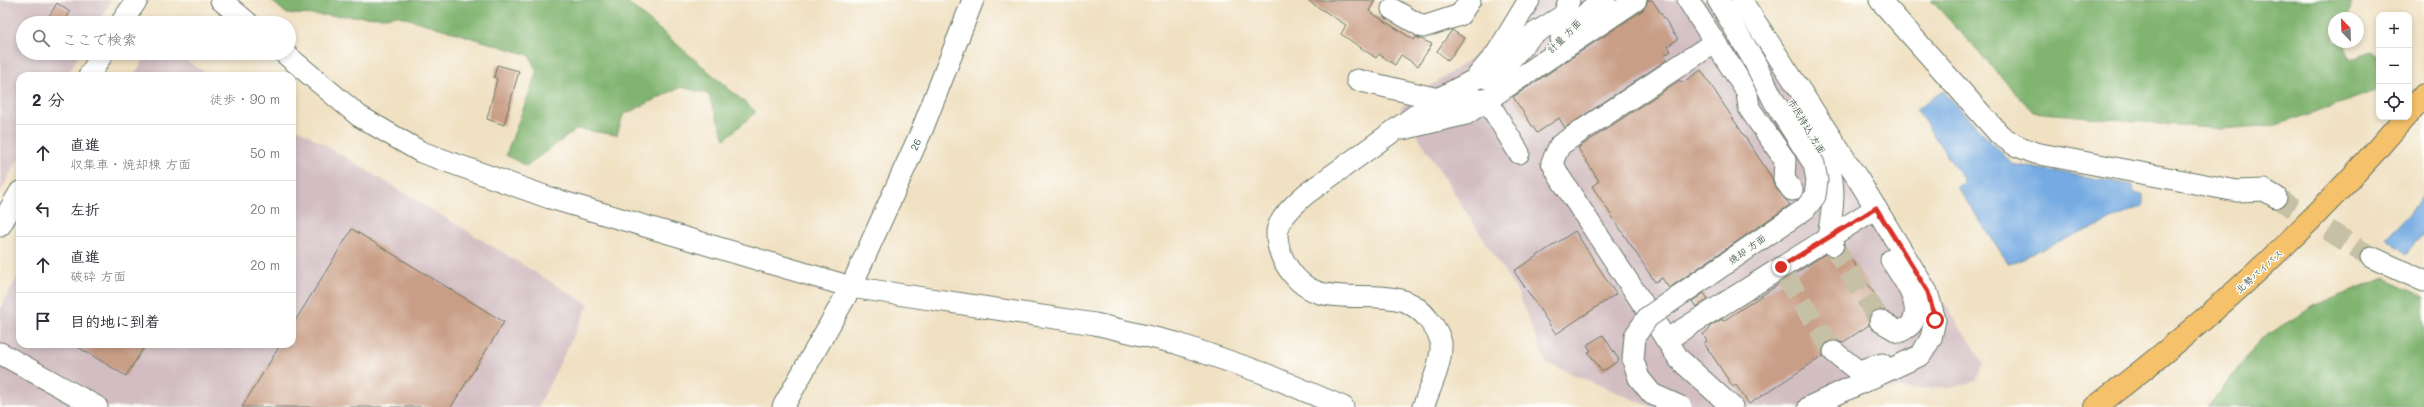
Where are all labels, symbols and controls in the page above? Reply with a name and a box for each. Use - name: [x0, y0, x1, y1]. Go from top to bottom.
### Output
- north arrow: [2328, 12, 2364, 48]
- map controls: [2376, 12, 2412, 120]
- button: +: [2376, 12, 2412, 48]
- search box: [16, 16, 296, 60]
- street label: 計量 方面: [1544, 16, 1584, 56]
- icon: search: [30, 27, 52, 49]
- text: ここで検索: [62, 29, 137, 49]
- button: −: [2376, 48, 2412, 84]
- button: locate: [2376, 84, 2412, 120]
- text: 2 分: [32, 88, 65, 110]
- text: 徒歩 · 90 m: [210, 90, 280, 107]
- street label: 市民持込 方面: [1785, 95, 1829, 157]
- text: 直進: [70, 134, 100, 154]
- street label: 26: [907, 136, 924, 153]
- icon: ahead: [32, 142, 54, 164]
- text: 50 m: [250, 144, 280, 161]
- text: 収集車・焼却棟 方面: [70, 155, 191, 172]
- icon: left: [32, 198, 54, 220]
- text: 左折: [70, 199, 100, 219]
- text: 20 m: [250, 200, 280, 217]
- street label: 焼却 方面: [1725, 231, 1769, 267]
- text: 直進: [70, 246, 100, 266]
- street label: 北勢バイパス: [2232, 246, 2286, 296]
- icon: ahead: [32, 254, 54, 276]
- text: 20 m: [250, 256, 280, 273]
- route end: [1772, 258, 1790, 276]
- text: 破砕 方面: [70, 267, 126, 284]
- icon: arrive: [32, 310, 54, 332]
- text: 目的地に到着: [70, 311, 160, 331]
- route start: [1926, 311, 1944, 329]

